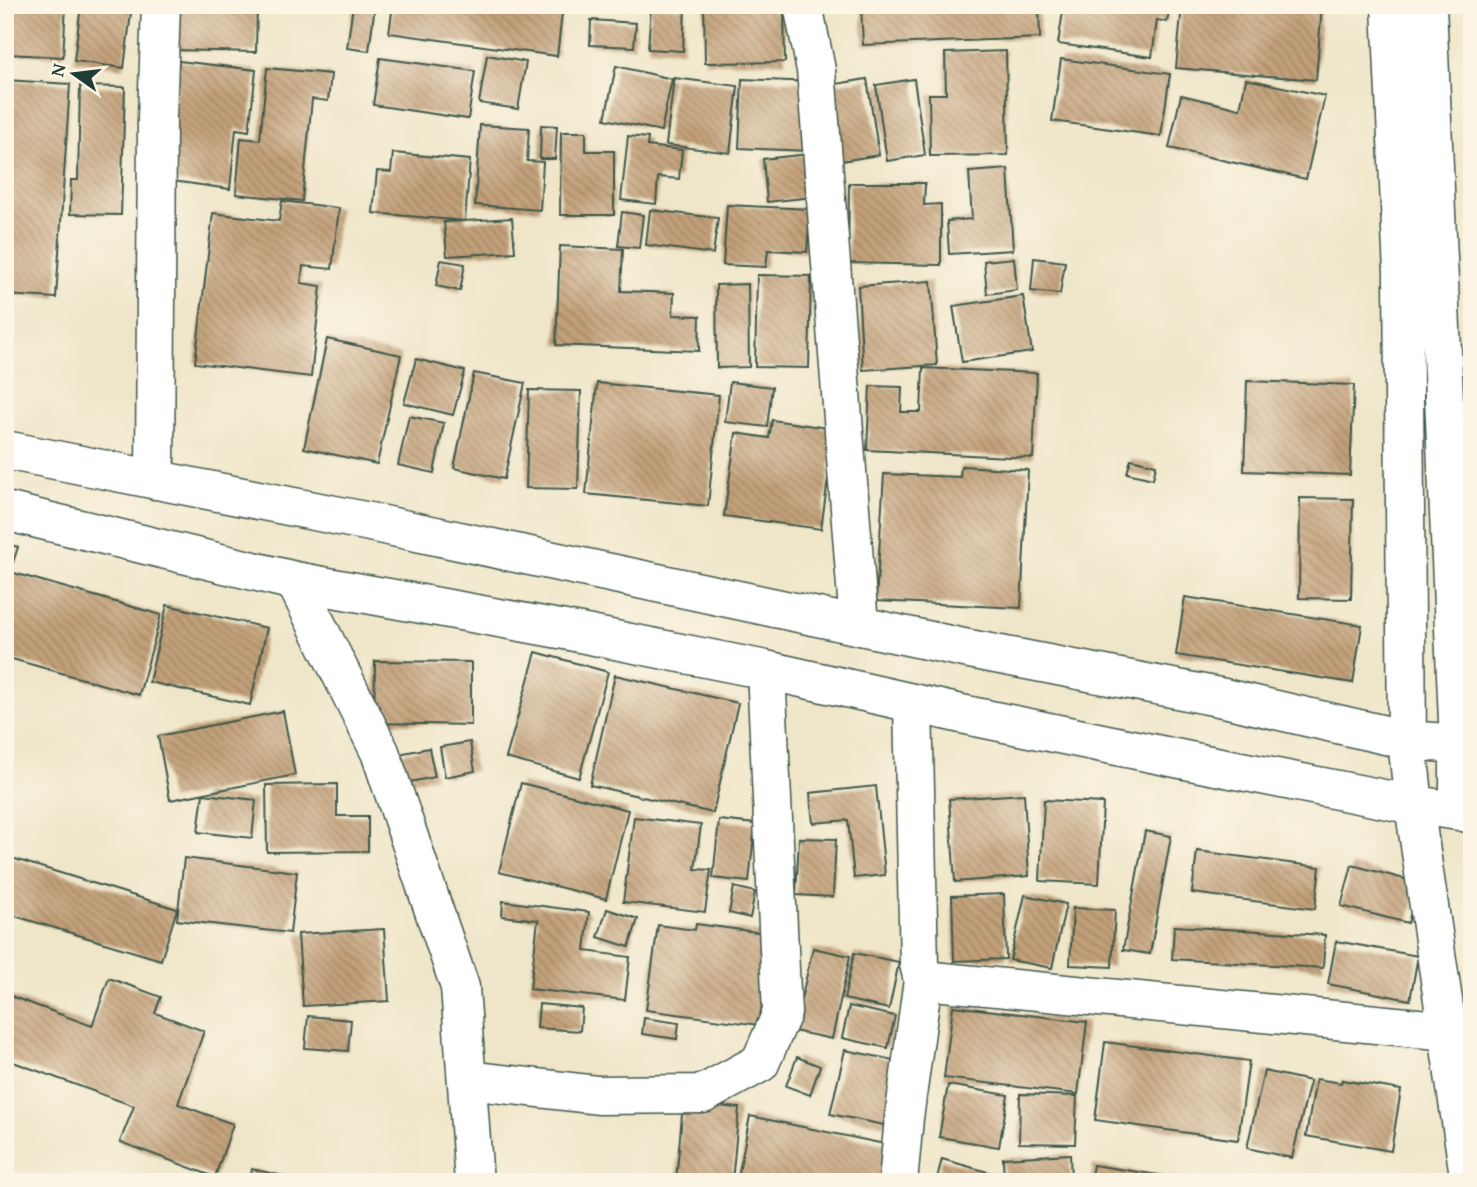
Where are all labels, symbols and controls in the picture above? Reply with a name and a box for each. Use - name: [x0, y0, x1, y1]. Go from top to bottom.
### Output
- north arrow: [38, 38, 108, 108]
- text: N: [42, 60, 73, 79]

